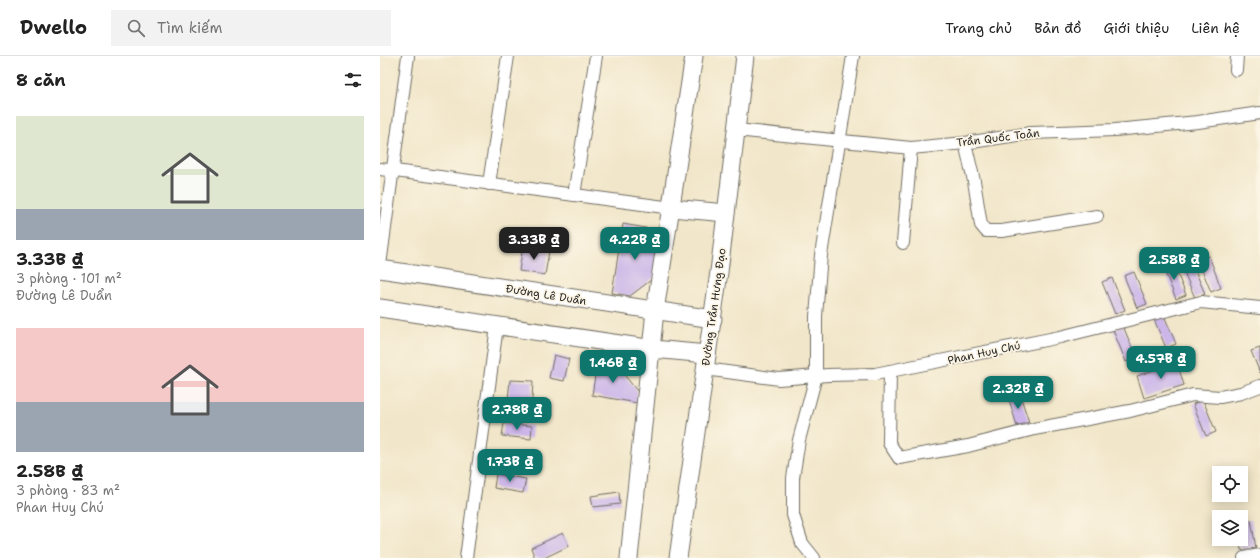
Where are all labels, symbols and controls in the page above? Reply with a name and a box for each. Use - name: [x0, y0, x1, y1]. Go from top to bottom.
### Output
- search box: [111, 10, 391, 46]
- text: Dwello: [20, 15, 87, 40]
- icon: search: [125, 17, 147, 39]
- text: Tìm kiếm: [157, 18, 222, 38]
- text: Trang chủ: [945, 19, 1012, 37]
- text: Bản đồ: [1034, 19, 1081, 37]
- text: Giới thiệu: [1103, 19, 1169, 37]
- text: Liên hệ: [1191, 19, 1240, 37]
- text: 8 căn: [16, 69, 66, 91]
- icon: filters: [342, 69, 364, 91]
- street label: Trần Quốc Toản: [956, 125, 1041, 151]
- icon: home: [154, 142, 226, 214]
- pin: 3.33B ₫: [497, 227, 571, 261]
- pin: 4.22B ₫: [598, 227, 672, 261]
- text: 3.33B ₫: [508, 231, 560, 248]
- text: 4.22B ₫: [609, 231, 661, 248]
- street label: Đường Trần Hưng Đạo: [698, 247, 730, 367]
- pin: 2.58B ₫: [1137, 247, 1211, 281]
- text: 3.33B ₫: [16, 248, 84, 270]
- text: 2.58B ₫: [1148, 251, 1200, 268]
- text: 3 phòng · 101 m²: [16, 270, 122, 287]
- street label: Đường Lê Duẩn: [505, 281, 588, 309]
- text: Đường Lê Duẩn: [16, 287, 112, 304]
- street label: Phan Huy Chú: [946, 338, 1022, 368]
- pin: 4.57B ₫: [1124, 346, 1198, 380]
- pin: 1.46B ₫: [576, 350, 650, 384]
- text: 4.57B ₫: [1136, 350, 1186, 367]
- icon: home: [154, 354, 226, 426]
- text: 1.46B ₫: [589, 354, 637, 371]
- pin: 2.32B ₫: [981, 376, 1055, 410]
- text: 2.32B ₫: [992, 380, 1044, 397]
- pin: 2.78B ₫: [480, 397, 554, 431]
- text: 2.78B ₫: [491, 401, 543, 418]
- pin: 1.73B ₫: [473, 449, 547, 483]
- text: 1.73B ₫: [487, 453, 533, 470]
- text: 2.58B ₫: [16, 460, 83, 482]
- map controls: [1212, 466, 1248, 546]
- button: locate: [1212, 466, 1248, 502]
- text: 3 phòng · 83 m²: [16, 482, 120, 499]
- text: Phan Huy Chú: [16, 499, 104, 516]
- button: layers: [1212, 510, 1248, 546]

